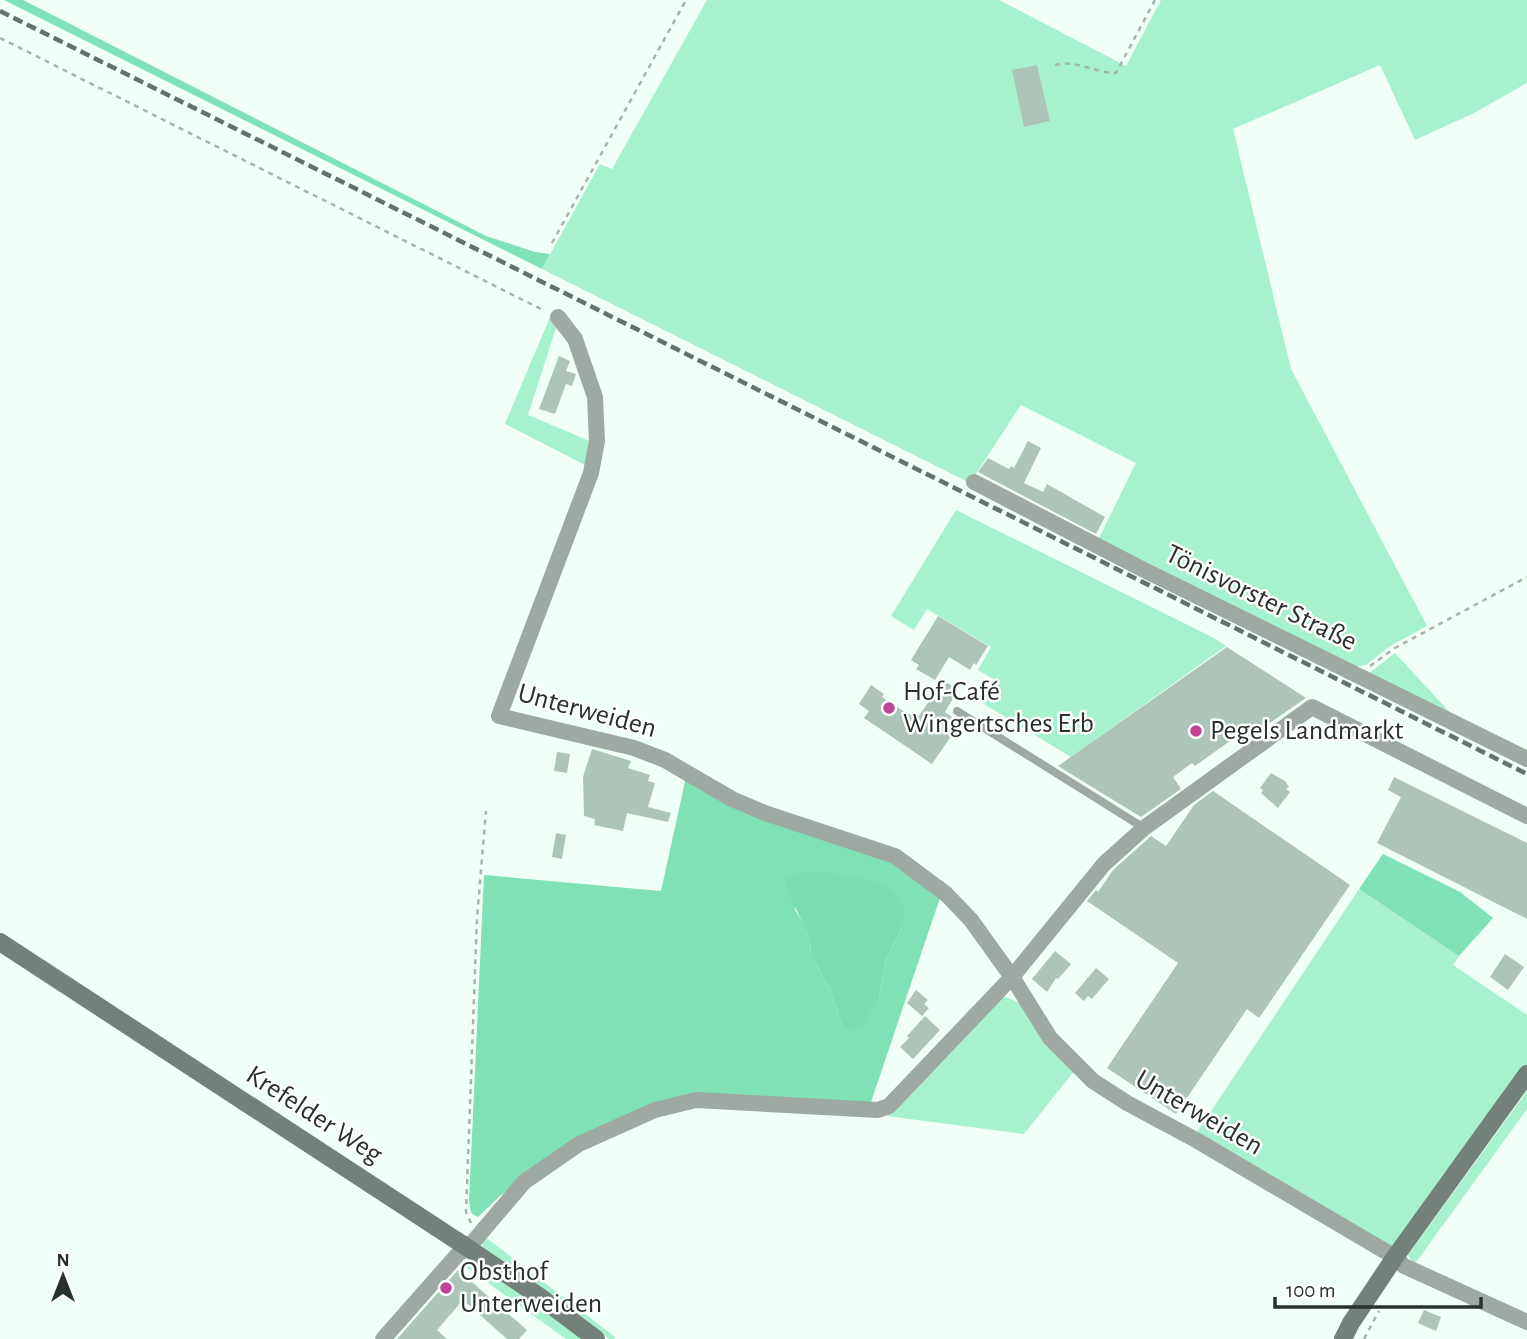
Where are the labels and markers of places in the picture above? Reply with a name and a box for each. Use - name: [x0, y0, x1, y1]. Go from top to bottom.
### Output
- place label: Hof-Café Wingertsches Erb: [903, 678, 1094, 738]
- marker: Hof-Café Wingertsches Erb: [881, 700, 897, 716]
- place label: Pegels Landmarkt: [1210, 717, 1404, 745]
- marker: Pegels Landmarkt: [1188, 723, 1204, 739]
- place label: Obsthof Unterweiden: [460, 1258, 602, 1318]
- marker: Obsthof Unterweiden: [438, 1280, 454, 1296]

